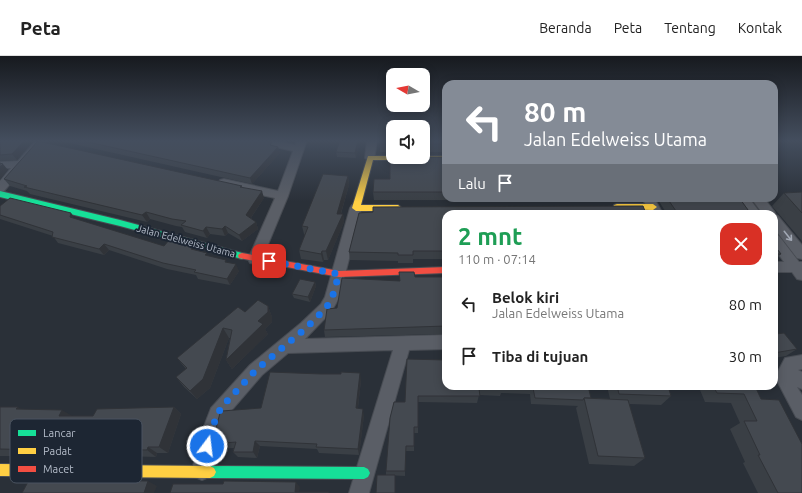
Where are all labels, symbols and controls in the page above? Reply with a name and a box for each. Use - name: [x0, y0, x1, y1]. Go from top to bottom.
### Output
- text: Peta: [20, 17, 61, 39]
- text: Beranda: [539, 20, 592, 36]
- text: Peta: [614, 20, 642, 36]
- text: Tentang: [664, 20, 716, 36]
- text: Kontak: [738, 20, 782, 36]
- north arrow: [386, 68, 430, 112]
- map controls: [386, 68, 430, 164]
- icon: left: [458, 96, 510, 148]
- text: 80 m: [524, 96, 586, 127]
- button: sound: [386, 120, 430, 164]
- text: Jalan Edelweiss Utama: [524, 129, 707, 149]
- icon: arrive: [494, 172, 516, 194]
- text: Lalu: [458, 175, 486, 192]
- street label: Jalan Edelweiss Utama: [135, 223, 237, 259]
- text: 2 mnt: [458, 223, 522, 250]
- button: close: [720, 223, 762, 265]
- one-way arrow: [784, 231, 792, 242]
- pin: [252, 244, 286, 278]
- icon: arrive: [258, 250, 280, 272]
- text: 110 m · 07:14: [458, 252, 536, 266]
- text: Belok kiri: [492, 289, 559, 306]
- icon: left: [458, 293, 480, 315]
- text: 80 m: [729, 296, 762, 313]
- text: Jalan Edelweiss Utama: [492, 306, 624, 320]
- icon: arrive: [458, 345, 480, 367]
- text: Tiba di tujuan: [492, 348, 588, 365]
- text: 30 m: [729, 348, 762, 365]
- legend: [10, 419, 142, 483]
- position arrow: [186, 425, 228, 467]
- text: Lancar: [43, 427, 76, 439]
- text: Padat: [43, 445, 72, 457]
- text: Macet: [43, 463, 74, 475]

